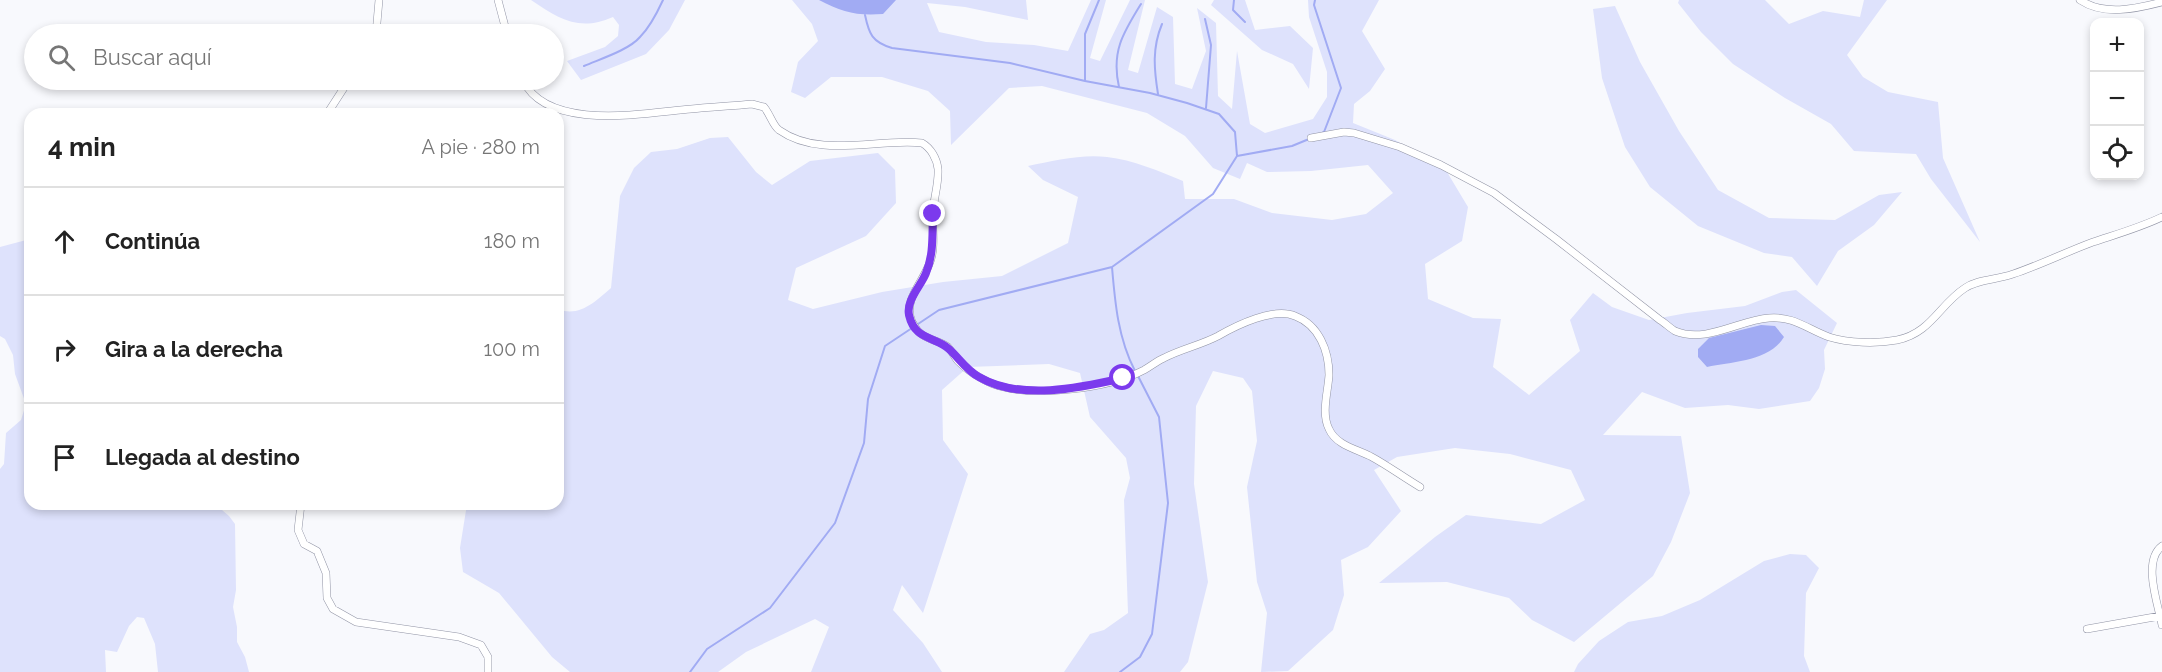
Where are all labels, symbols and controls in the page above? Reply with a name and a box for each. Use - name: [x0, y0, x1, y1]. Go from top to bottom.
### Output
- map controls: [2090, 18, 2144, 180]
- button: +: [2090, 18, 2144, 72]
- search box: [24, 24, 564, 90]
- icon: search: [45, 41, 78, 74]
- text: Buscar aquí: [93, 44, 212, 70]
- button: −: [2090, 72, 2144, 126]
- button: locate: [2090, 126, 2144, 180]
- text: 4 min: [48, 132, 116, 162]
- text: A pie · 280 m: [422, 135, 540, 159]
- route end: [919, 200, 945, 226]
- icon: ahead: [48, 225, 81, 258]
- text: Continúa: [105, 228, 200, 254]
- text: 180 m: [484, 229, 540, 253]
- icon: right: [48, 333, 81, 366]
- text: Gira a la derecha: [105, 336, 283, 362]
- text: 100 m: [483, 337, 540, 361]
- route start: [1109, 364, 1135, 390]
- icon: arrive: [48, 441, 81, 474]
- text: Llegada al destino: [105, 444, 300, 470]

